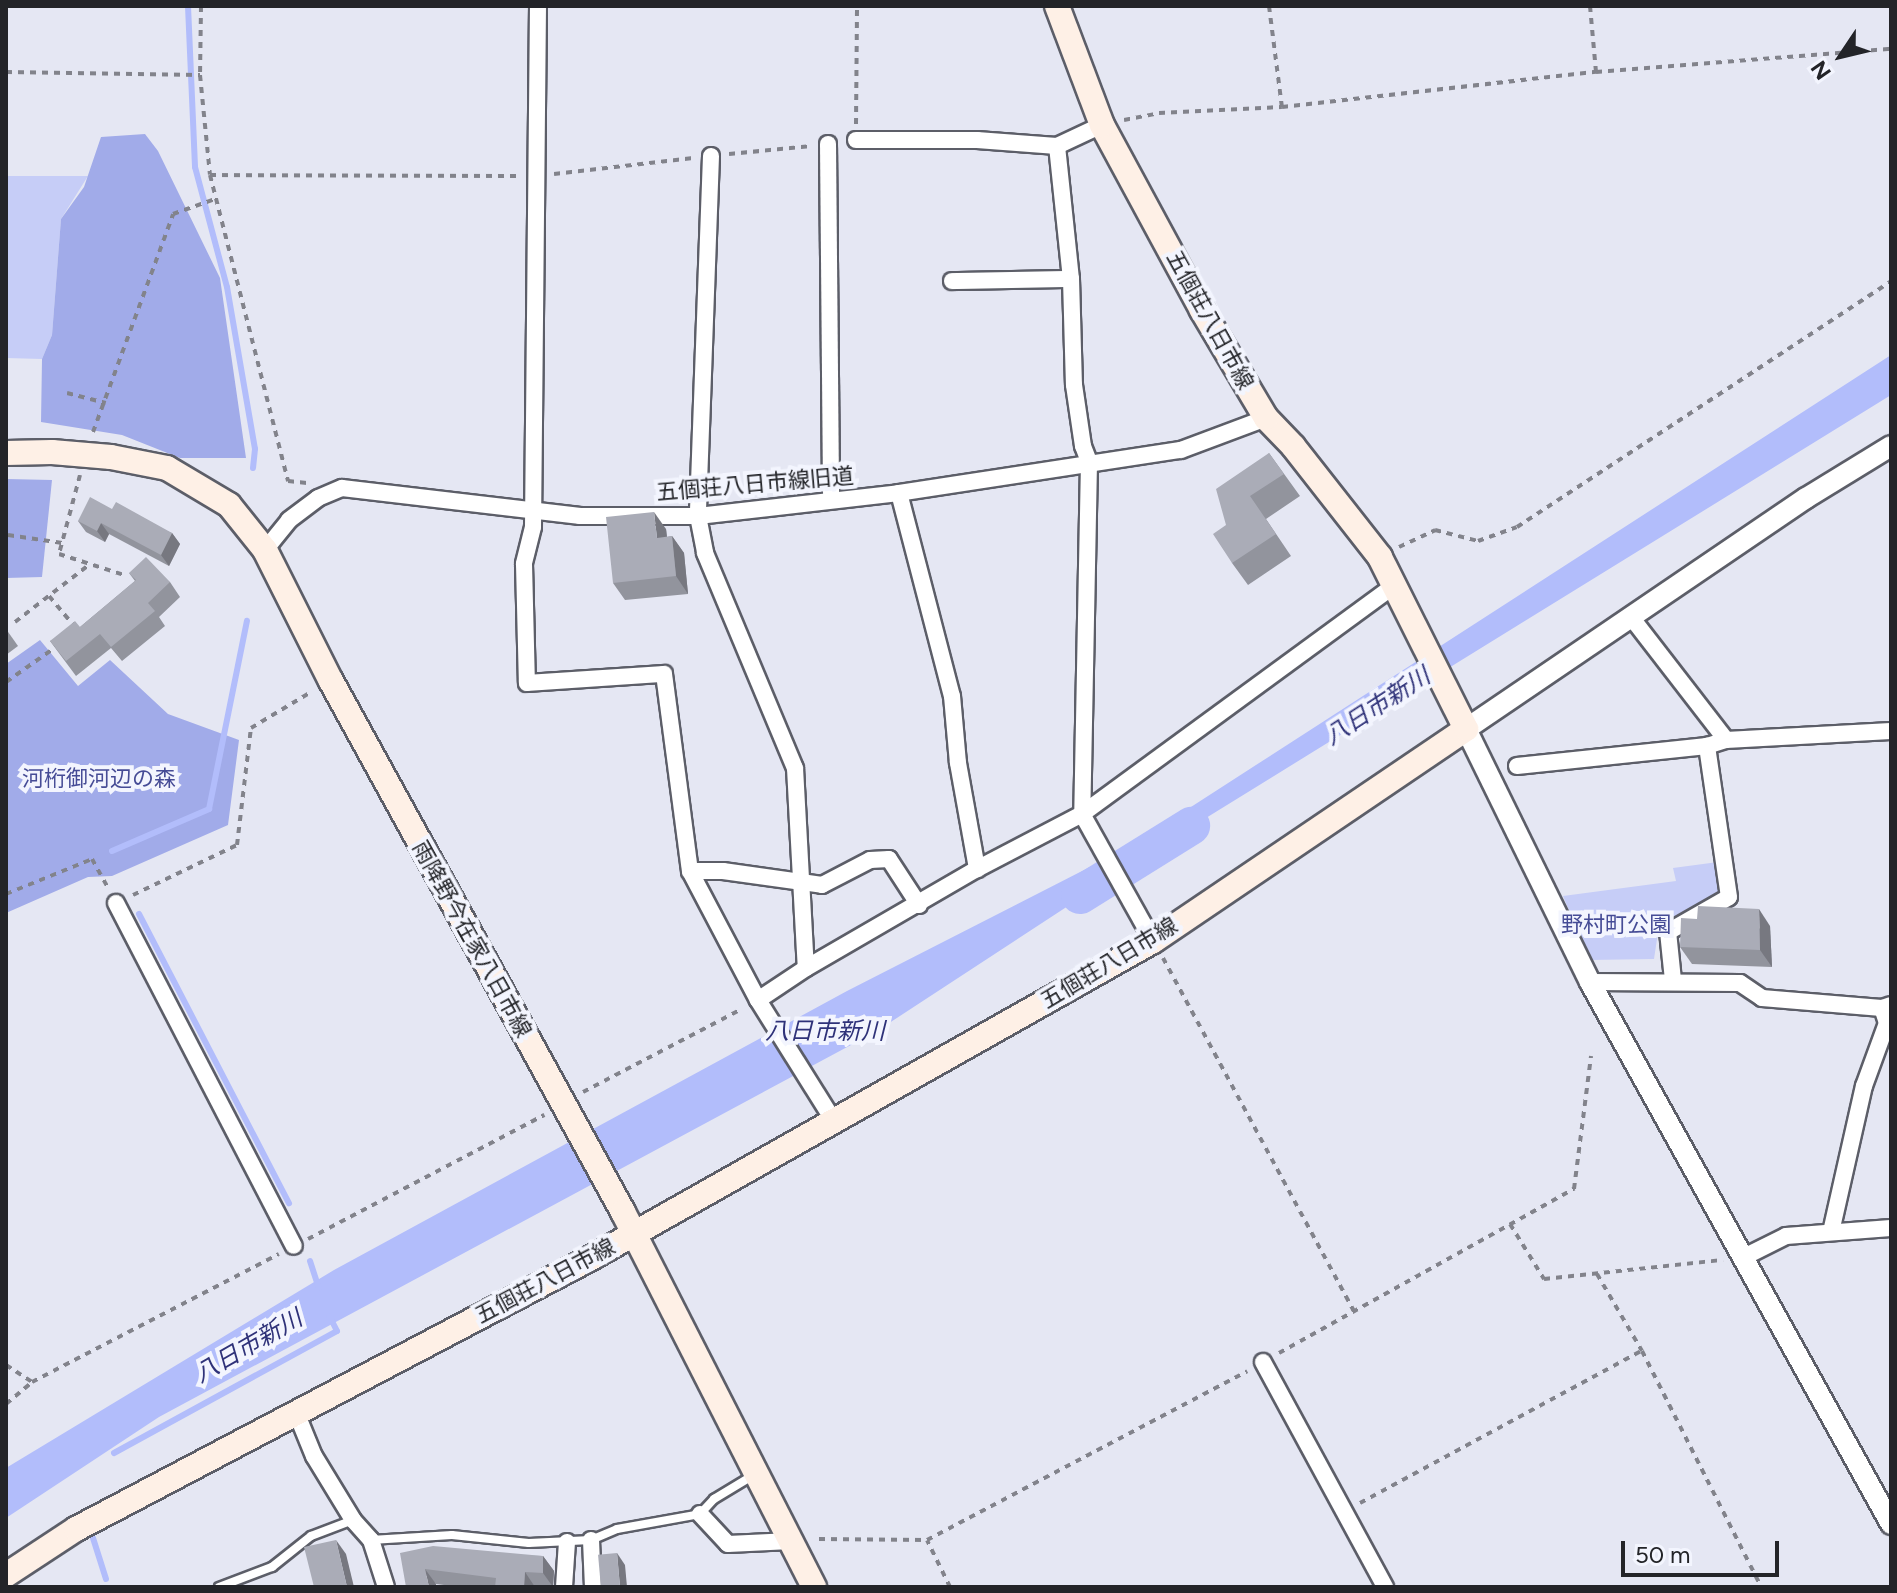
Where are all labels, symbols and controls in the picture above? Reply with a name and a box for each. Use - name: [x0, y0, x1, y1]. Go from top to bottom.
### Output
- north arrow: [1801, 16, 1881, 96]
- text: N: [1805, 55, 1837, 85]
- street label: 五個荘八日市線: [1161, 246, 1259, 394]
- street label: 五個荘八日市線旧道: [655, 462, 855, 506]
- water label: 八日市新川: [1319, 661, 1435, 751]
- park label: 河桁御河辺の森: [22, 766, 176, 792]
- street label: 雨降野今在家八日市線: [407, 836, 537, 1042]
- street label: 五個荘八日市線: [1036, 912, 1182, 1014]
- park label: 野村町公園: [1561, 912, 1671, 938]
- water label: 八日市新川: [765, 1017, 885, 1045]
- street label: 五個荘八日市線: [471, 1233, 619, 1329]
- water label: 八日市新川: [189, 1304, 307, 1388]
- scale bar: [1625, 1525, 1783, 1575]
- text: 50 m: [1635, 1540, 1691, 1569]

